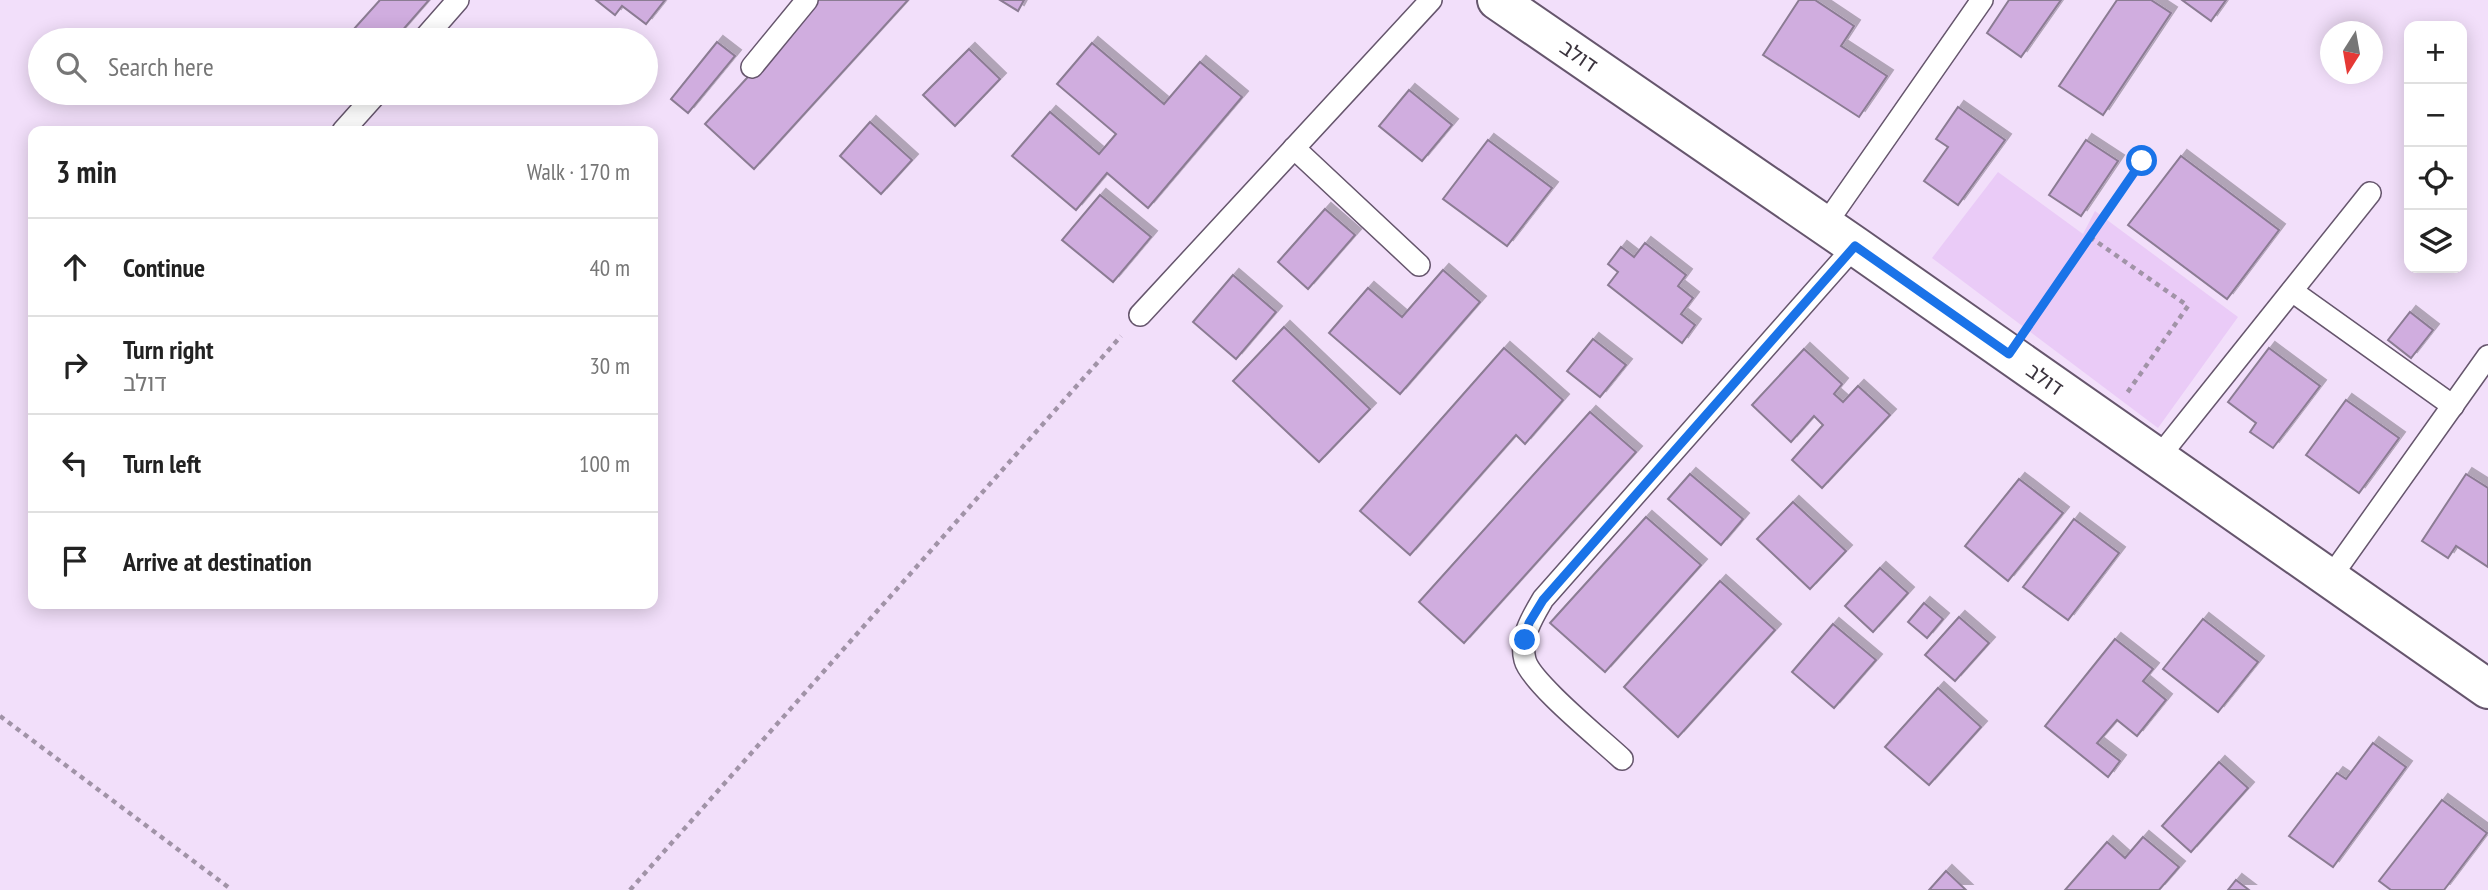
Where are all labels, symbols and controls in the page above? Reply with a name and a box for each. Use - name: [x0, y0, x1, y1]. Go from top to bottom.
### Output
- north arrow: [2320, 21, 2383, 84]
- map controls: [2404, 21, 2467, 273]
- button: +: [2404, 21, 2467, 84]
- search box: [28, 28, 658, 105]
- street label: דולב: [1555, 34, 1603, 78]
- icon: search: [52, 48, 90, 86]
- text: Search here: [108, 50, 214, 83]
- button: −: [2404, 84, 2467, 147]
- route start: [2126, 145, 2157, 176]
- button: locate: [2404, 147, 2467, 210]
- text: 3 min: [56, 152, 117, 191]
- text: Walk · 170 m: [527, 157, 630, 186]
- button: layers: [2404, 210, 2467, 273]
- icon: ahead: [56, 248, 94, 286]
- text: Continue: [123, 251, 205, 284]
- text: 40 m: [589, 253, 630, 282]
- text: Turn right: [123, 333, 214, 366]
- icon: right: [56, 346, 94, 384]
- text: 30 m: [589, 351, 630, 380]
- street label: דולב: [2021, 357, 2069, 401]
- text: דולב: [123, 368, 167, 397]
- icon: left: [56, 444, 94, 482]
- text: Turn left: [123, 447, 201, 480]
- text: 100 m: [579, 449, 630, 478]
- icon: arrive: [56, 542, 94, 580]
- text: Arrive at destination: [123, 545, 312, 578]
- route end: [1509, 624, 1540, 655]

